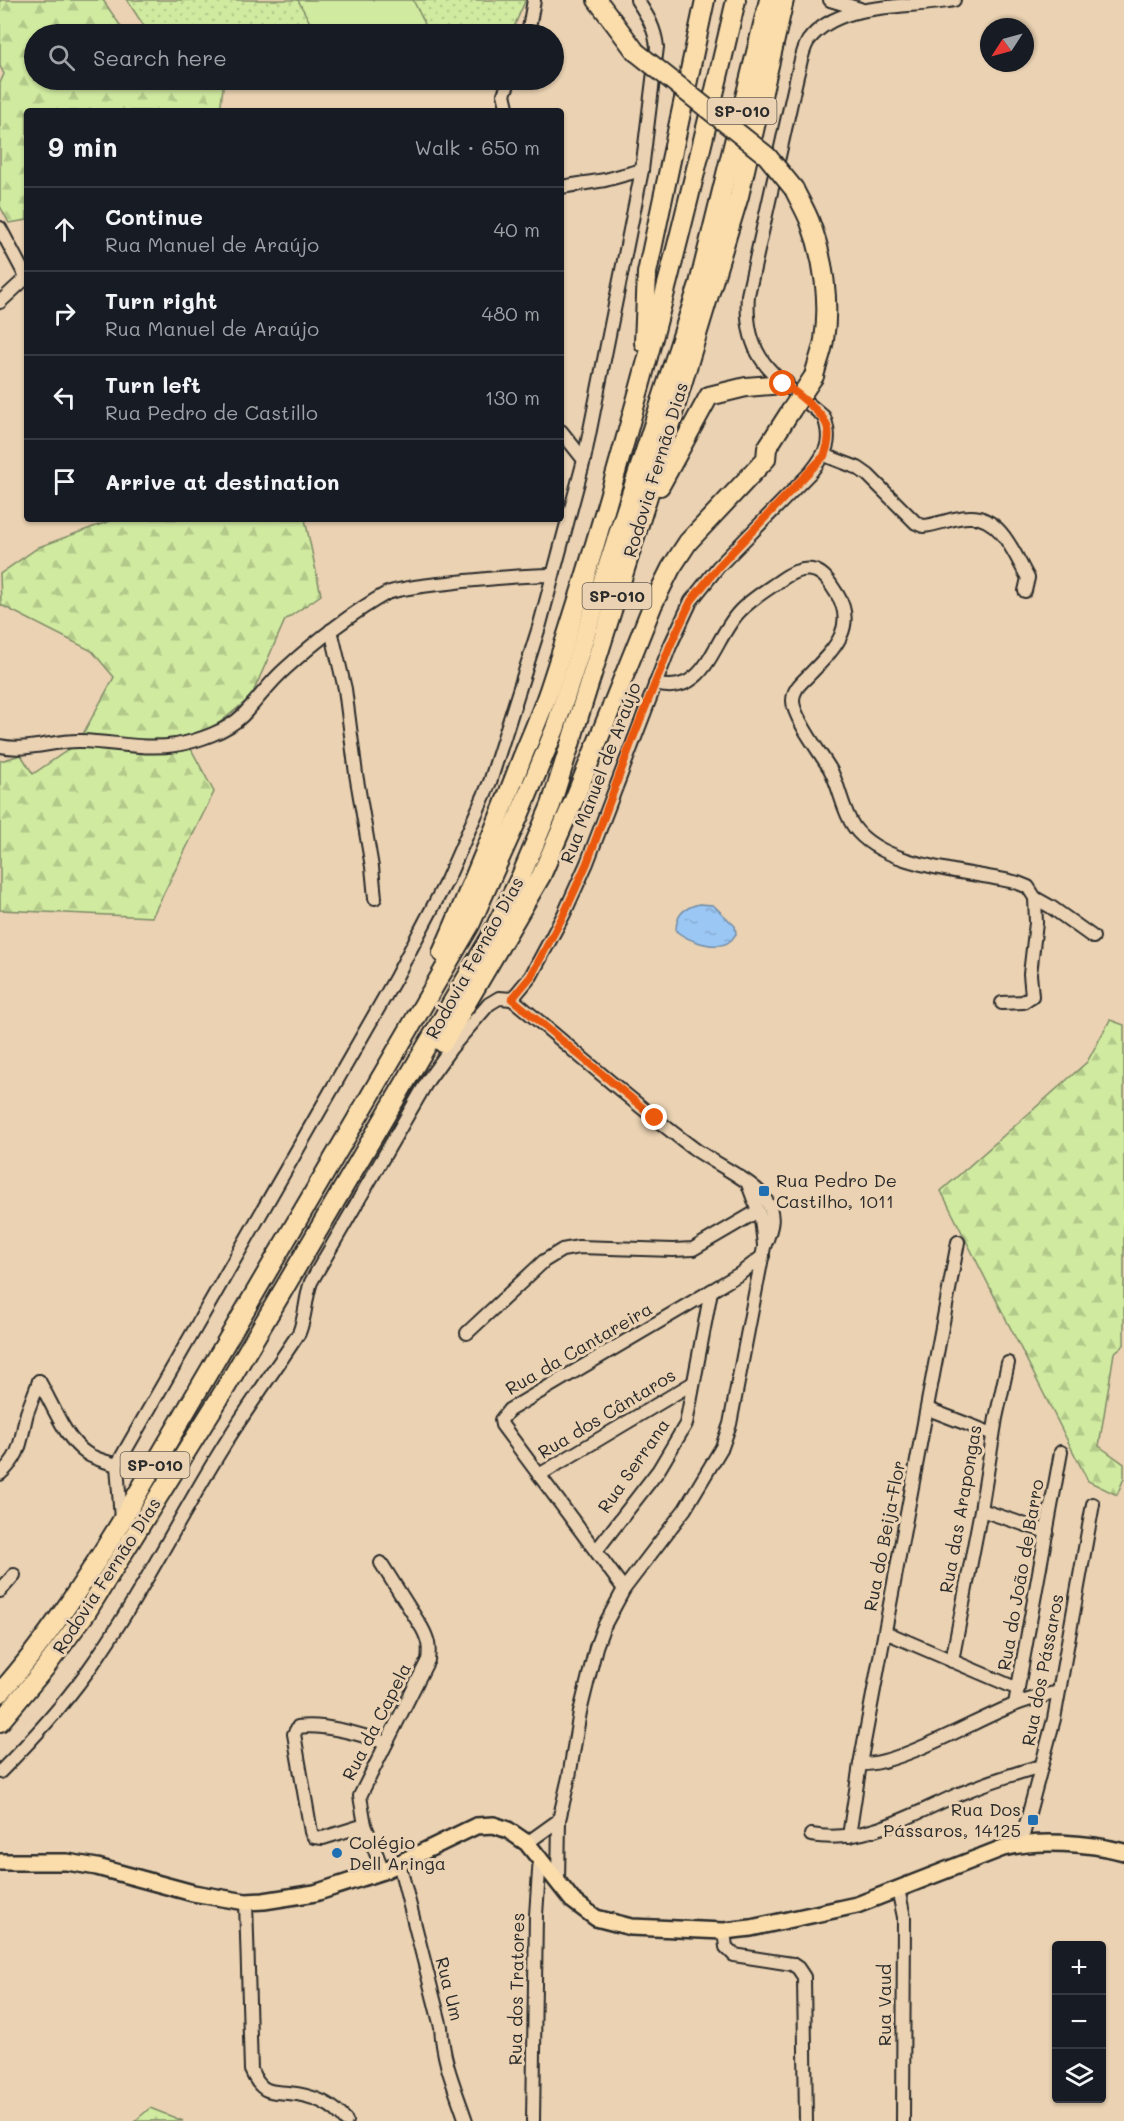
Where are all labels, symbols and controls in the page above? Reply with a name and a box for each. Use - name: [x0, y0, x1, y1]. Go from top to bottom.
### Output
- north arrow: [980, 18, 1034, 72]
- search box: [24, 24, 564, 90]
- icon: search: [45, 41, 78, 74]
- text: Search here: [93, 43, 227, 72]
- road number: SP-010: [708, 98, 777, 124]
- text: 9 min: [48, 130, 117, 164]
- text: Walk · 650 m: [414, 134, 540, 160]
- text: Continue: [105, 202, 203, 231]
- icon: ahead: [48, 213, 81, 246]
- text: 40 m: [494, 216, 540, 242]
- text: Rua Manuel de Araújo: [105, 231, 319, 257]
- text: Turn right: [105, 286, 217, 315]
- icon: right: [48, 297, 81, 330]
- text: 480 m: [481, 300, 540, 326]
- text: Rua Manuel de Araújo: [105, 315, 319, 341]
- text: Turn left: [105, 370, 201, 399]
- route start: [769, 370, 795, 396]
- street label: Rodovia Fernão Dias: [617, 379, 693, 560]
- icon: left: [48, 381, 81, 414]
- text: 130 m: [485, 384, 540, 410]
- text: Rua Pedro de Castillo: [105, 399, 318, 425]
- icon: arrive: [48, 465, 81, 498]
- text: Arrive at destination: [105, 467, 340, 496]
- road number: SP-010: [582, 583, 652, 609]
- street label: Rua Manuel de Araújo: [554, 678, 646, 867]
- street label: Rodovia Fernão Dias: [420, 872, 529, 1043]
- route end: [641, 1104, 667, 1130]
- place label: Rua Pedro De Castilho, 1011: [776, 1168, 897, 1213]
- marker: Rua Pedro De Castilho, 1011: [757, 1184, 771, 1198]
- street label: Rua da Cantareira: [501, 1296, 656, 1400]
- street label: Rua dos Cântaros: [533, 1363, 680, 1464]
- street label: Rua Serrana: [592, 1413, 675, 1517]
- street label: Rua das Arapongas: [933, 1423, 987, 1595]
- road number: SP-010: [120, 1452, 190, 1478]
- street label: Rua do Beija-Flor: [858, 1458, 910, 1613]
- street label: Rua do João de Barro: [991, 1477, 1049, 1672]
- street label: Rodovia Fernão Dias: [47, 1493, 166, 1658]
- street label: Rua dos Pássaros: [1016, 1592, 1069, 1748]
- street label: Rua da Capela: [336, 1659, 416, 1784]
- place label: Rua Dos Pássaros, 14125: [883, 1797, 1021, 1842]
- marker: Rua Dos Pássaros, 14125: [1026, 1813, 1040, 1827]
- place label: Colégio Dell Aringa: [349, 1830, 446, 1875]
- marker: Colégio Dell Aringa: [330, 1846, 344, 1860]
- street label: Rua dos Tratores: [503, 1912, 529, 2066]
- map controls: [1052, 1941, 1106, 2103]
- button: +: [1052, 1941, 1106, 1995]
- street label: Rua Um: [430, 1954, 469, 2023]
- street label: Rua Vaud: [872, 1964, 896, 2046]
- button: −: [1052, 1995, 1106, 2049]
- button: layers: [1052, 2049, 1106, 2103]

